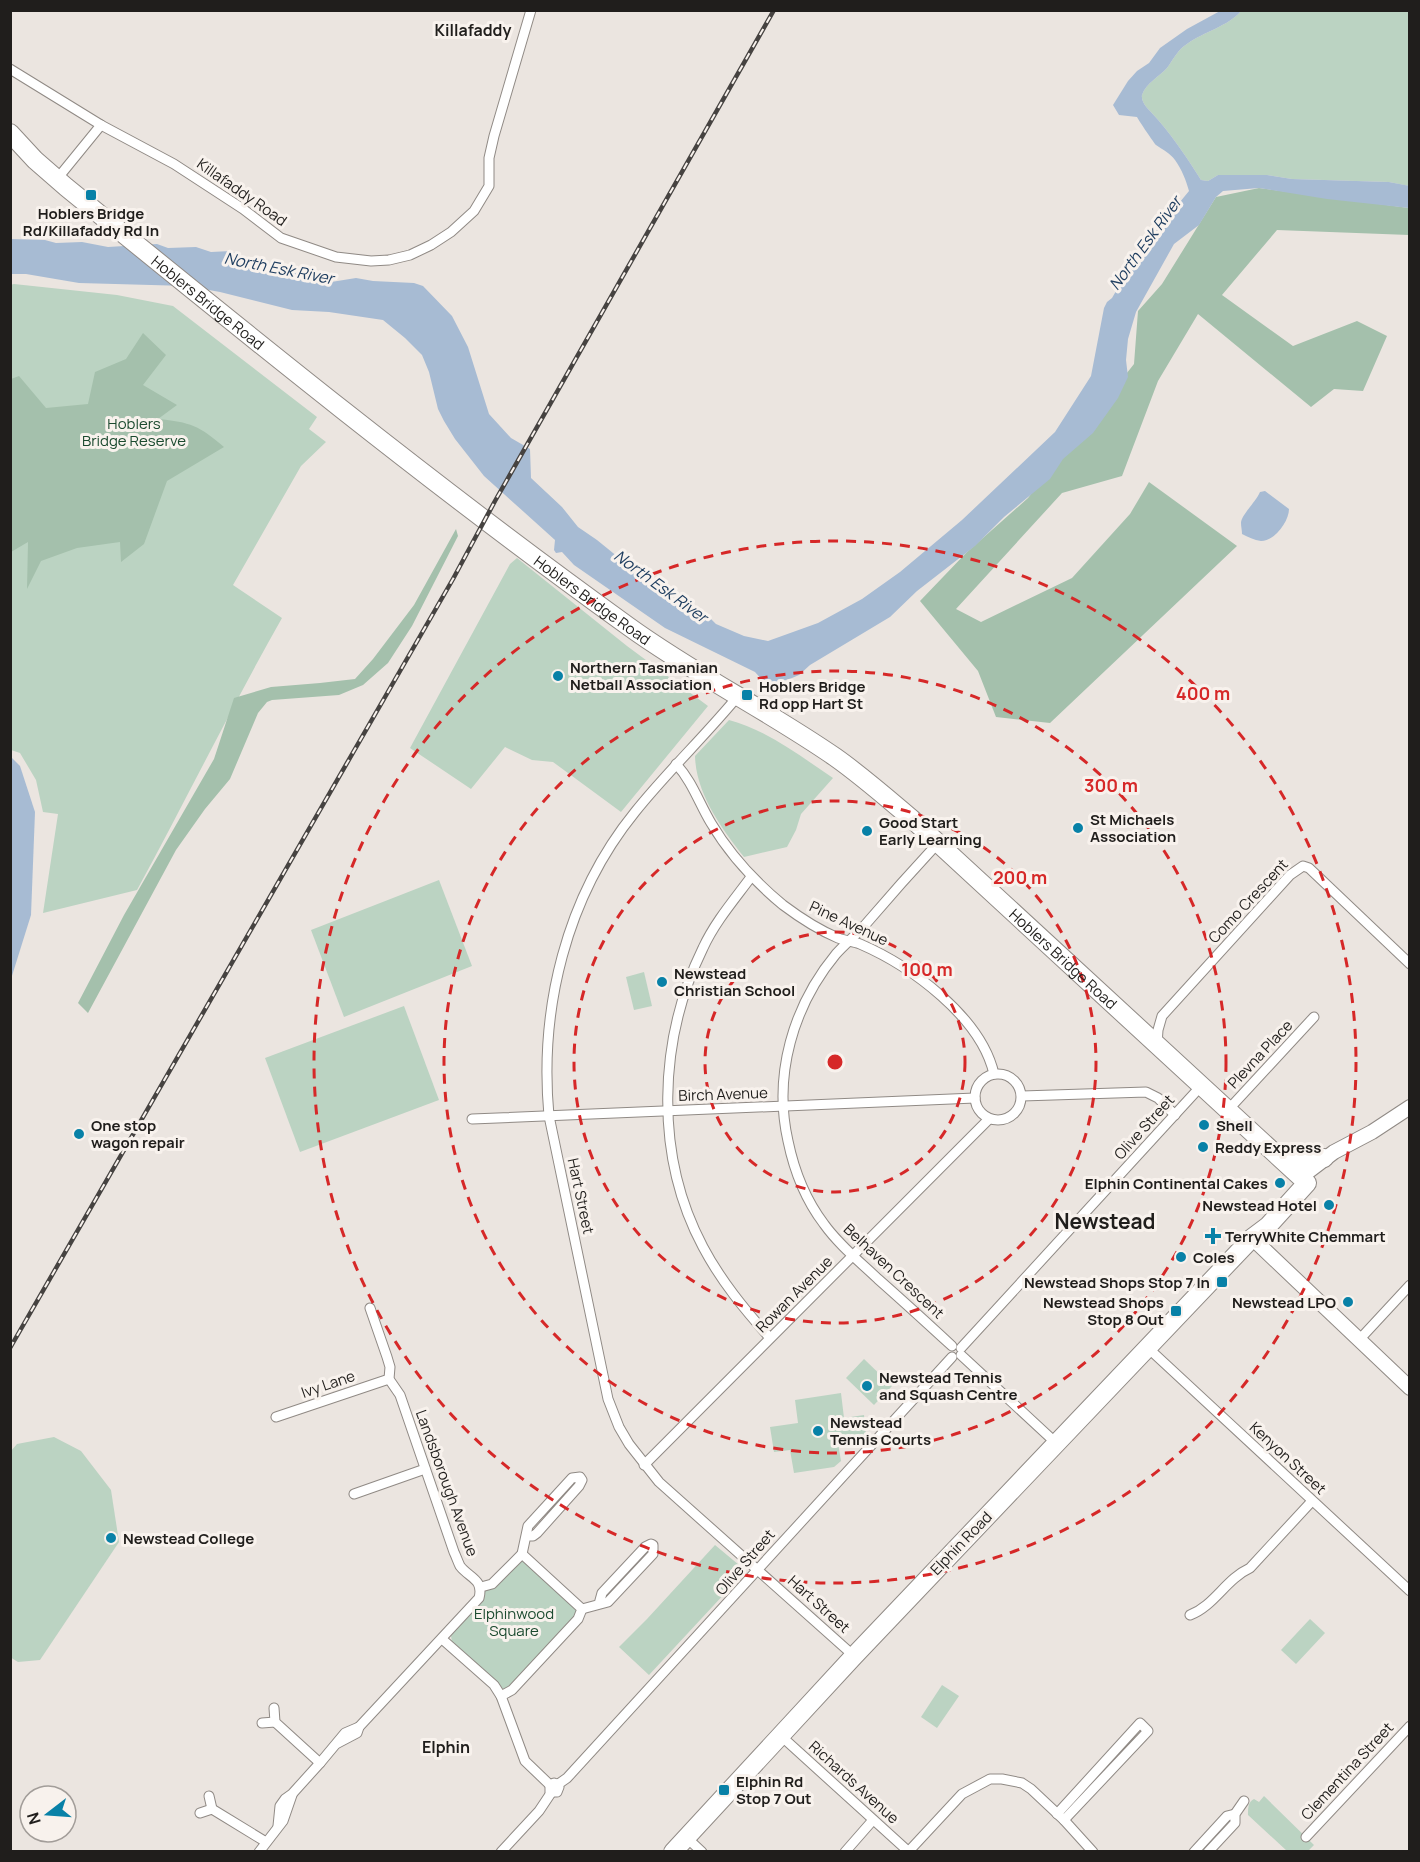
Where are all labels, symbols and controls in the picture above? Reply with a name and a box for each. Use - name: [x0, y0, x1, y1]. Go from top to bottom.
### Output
- district label: Killafaddy: [435, 19, 511, 41]
- street label: Killafaddy Road: [193, 153, 291, 231]
- marker: Hoblers Bridge Rd/Killafaddy Rd In: [84, 188, 98, 202]
- water label: North Esk River: [1104, 190, 1188, 294]
- place label: Hoblers Bridge Rd/Killafaddy Rd In: [23, 203, 159, 241]
- water label: North Esk River: [223, 247, 338, 290]
- street label: Hoblers Bridge Road: [147, 250, 269, 354]
- park label: Hoblers Bridge Reserve: [82, 413, 186, 451]
- water label: North Esk River: [610, 545, 714, 629]
- street label: Hoblers Bridge Road: [530, 550, 655, 649]
- place label: Northern Tasmanian Netball Association: [570, 657, 718, 695]
- marker: Northern Tasmanian Netball Association: [551, 669, 565, 683]
- place label: Hoblers Bridge Rd opp Hart St: [759, 676, 866, 714]
- text: 400 m: [1176, 681, 1230, 705]
- marker: Hoblers Bridge Rd opp Hart St: [740, 688, 754, 702]
- text: 300 m: [1084, 773, 1138, 797]
- place label: St Michaels Association: [1090, 809, 1176, 847]
- place label: Good Start Early Learning: [879, 812, 982, 850]
- marker: St Michaels Association: [1071, 821, 1085, 835]
- marker: Good Start Early Learning: [860, 824, 874, 838]
- street label: Como Crescent: [1203, 854, 1293, 948]
- text: 200 m: [993, 865, 1047, 889]
- street label: Pine Avenue: [806, 896, 892, 950]
- street label: Hoblers Bridge Road: [1005, 904, 1122, 1014]
- text: 100 m: [901, 957, 953, 981]
- place label: Newstead Christian School: [674, 963, 795, 1001]
- marker: Newstead Christian School: [655, 975, 669, 989]
- street label: Plevna Place: [1223, 1015, 1297, 1093]
- centre of rings: [825, 1052, 845, 1072]
- street label: Birch Avenue: [678, 1082, 768, 1106]
- street label: Olive Street: [1109, 1090, 1179, 1164]
- place label: One stop wagon repair: [91, 1115, 185, 1153]
- place label: Shell: [1216, 1115, 1253, 1136]
- marker: Shell: [1197, 1118, 1211, 1132]
- marker: One stop wagon repair: [72, 1127, 86, 1141]
- place label: Reddy Express: [1215, 1137, 1321, 1158]
- marker: Reddy Express: [1196, 1140, 1210, 1154]
- street label: Hart Street: [563, 1156, 599, 1236]
- place label: Elphin Continental Cakes: [1085, 1173, 1268, 1194]
- marker: Elphin Continental Cakes: [1273, 1176, 1287, 1190]
- place label: Newstead Hotel: [1202, 1195, 1317, 1216]
- marker: Newstead Hotel: [1322, 1198, 1336, 1212]
- district label: Newstead: [1054, 1207, 1156, 1235]
- street label: Belhaven Crescent: [839, 1219, 949, 1323]
- place label: TerryWhite Chemmart: [1225, 1226, 1386, 1247]
- marker: TerryWhite Chemmart: [1206, 1229, 1220, 1243]
- place label: Coles: [1193, 1247, 1235, 1268]
- marker: Coles: [1174, 1250, 1188, 1264]
- street label: Rowan Avenue: [751, 1251, 837, 1337]
- place label: Newstead Shops Stop 7 In: [1024, 1272, 1210, 1293]
- marker: Newstead Shops Stop 7 In: [1215, 1275, 1229, 1289]
- place label: Newstead Shops Stop 8 Out: [1043, 1292, 1164, 1330]
- place label: Newstead LPO: [1232, 1292, 1336, 1313]
- marker: Newstead LPO: [1341, 1295, 1355, 1309]
- marker: Newstead Shops Stop 8 Out: [1169, 1304, 1183, 1318]
- street label: Ivy Lane: [298, 1365, 358, 1403]
- place label: Newstead Tennis and Squash Centre: [879, 1367, 1017, 1405]
- marker: Newstead Tennis and Squash Centre: [860, 1379, 874, 1393]
- street label: Landsborough Avenue: [411, 1407, 483, 1559]
- place label: Newstead Tennis Courts: [830, 1412, 931, 1450]
- street label: Kenyon Street: [1245, 1417, 1331, 1499]
- marker: Newstead Tennis Courts: [811, 1424, 825, 1438]
- street label: Elphin Road: [925, 1507, 997, 1579]
- street label: Olive Street: [711, 1525, 779, 1599]
- place label: Newstead College: [123, 1528, 254, 1549]
- marker: Newstead College: [104, 1531, 118, 1545]
- street label: Hart Street: [783, 1570, 855, 1638]
- park label: Elphinwood Square: [474, 1603, 554, 1641]
- street label: Clementina Street: [1296, 1718, 1398, 1824]
- district label: Elphin: [422, 1736, 470, 1758]
- street label: Richards Avenue: [804, 1736, 904, 1828]
- place label: Elphin Rd Stop 7 Out: [736, 1771, 812, 1809]
- marker: Elphin Rd Stop 7 Out: [717, 1783, 731, 1797]
- north arrow: [18, 1784, 78, 1844]
- text: N: [21, 1810, 46, 1827]

